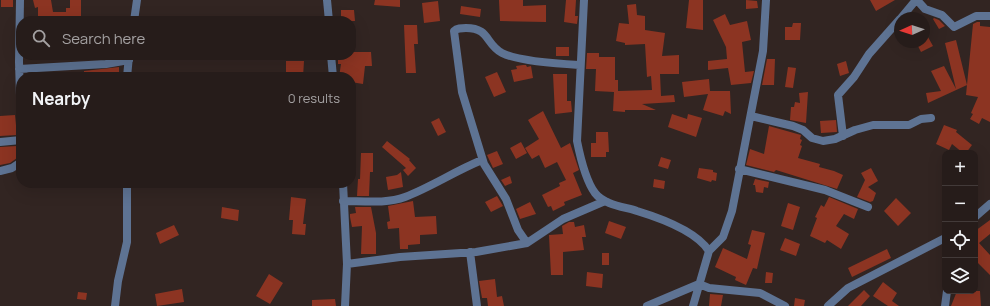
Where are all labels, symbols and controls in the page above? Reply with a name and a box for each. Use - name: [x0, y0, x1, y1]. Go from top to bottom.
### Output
- north arrow: [894, 12, 930, 48]
- search box: [16, 16, 356, 60]
- icon: search: [30, 27, 52, 49]
- text: Search here: [62, 28, 145, 49]
- text: Nearby: [32, 87, 90, 110]
- text: 0 results: [288, 89, 340, 107]
- map controls: [942, 150, 978, 294]
- button: +: [942, 150, 978, 186]
- button: −: [942, 186, 978, 222]
- button: locate: [942, 222, 978, 258]
- button: layers: [942, 258, 978, 294]

